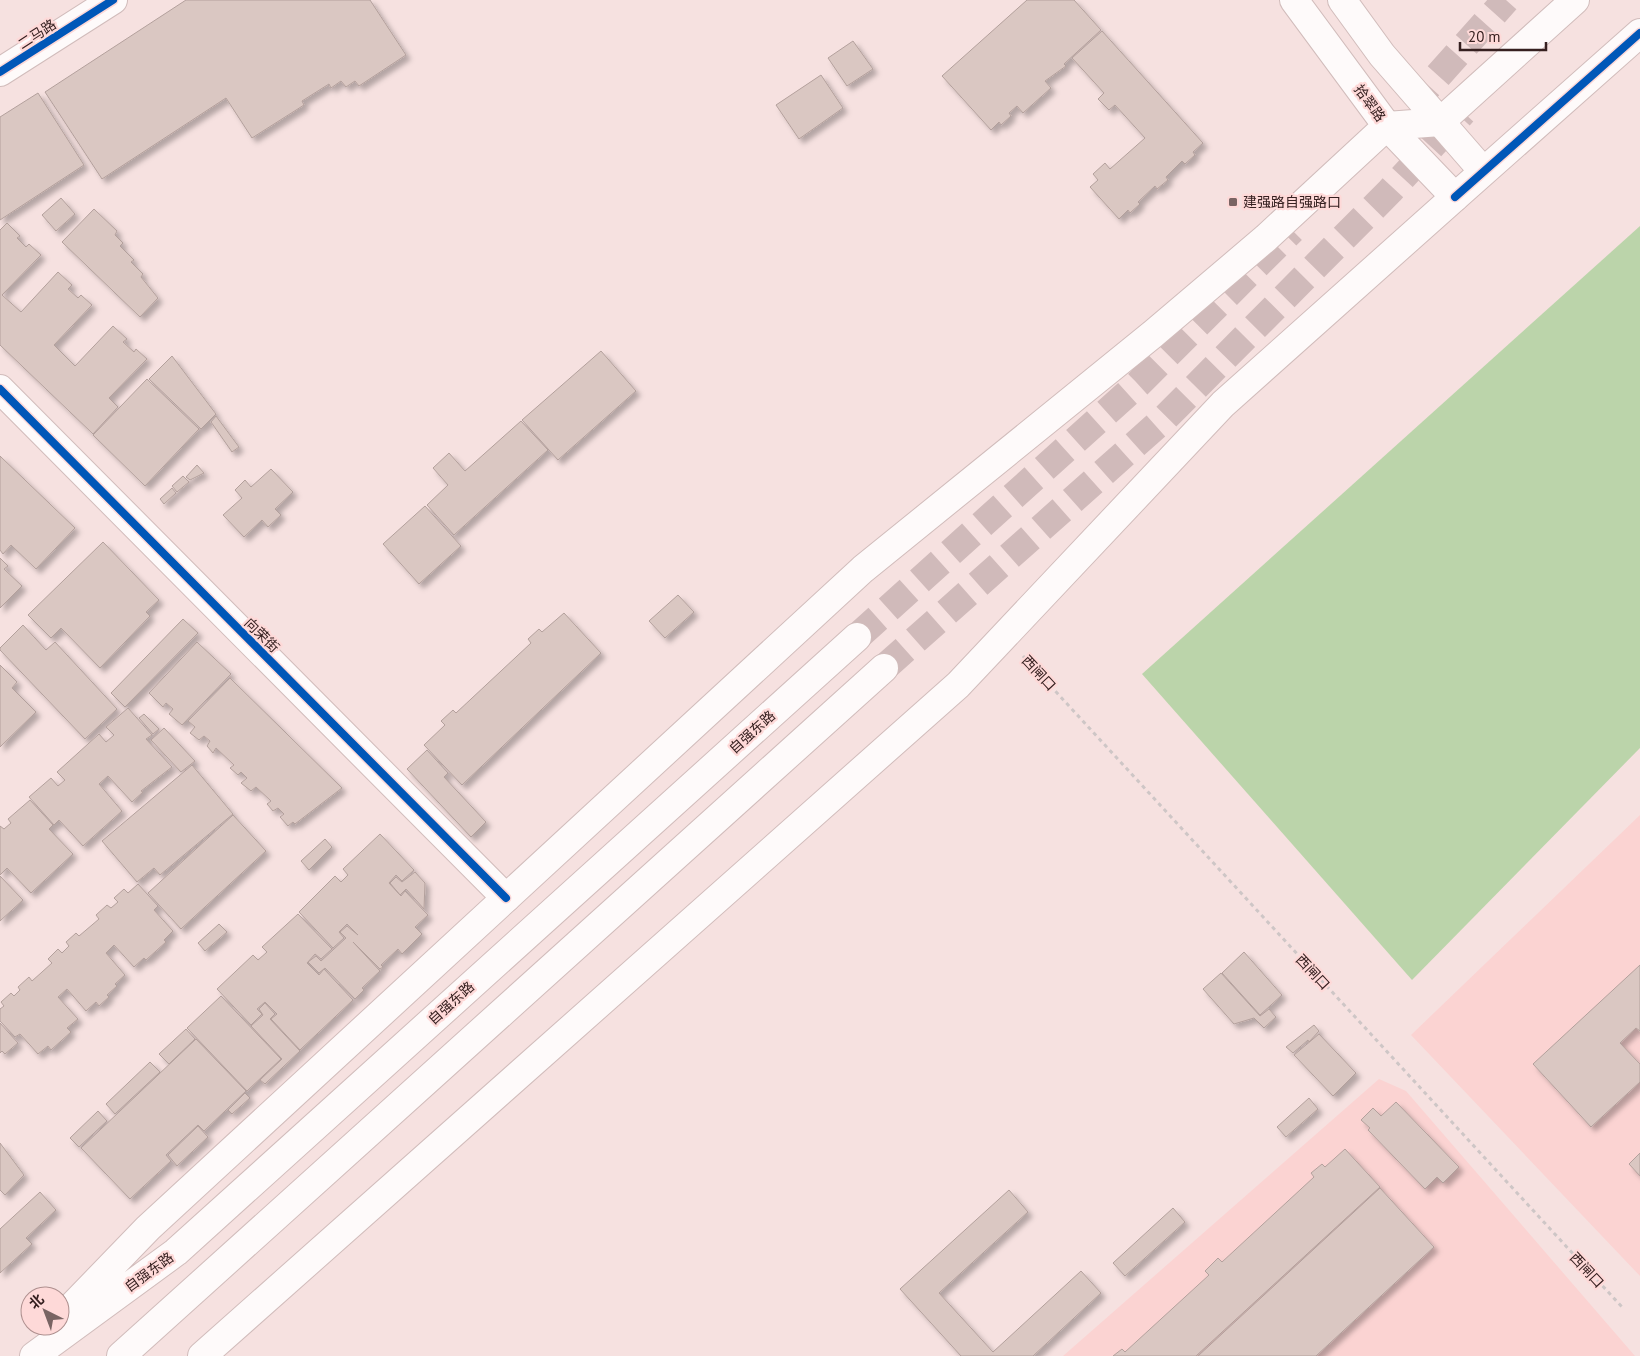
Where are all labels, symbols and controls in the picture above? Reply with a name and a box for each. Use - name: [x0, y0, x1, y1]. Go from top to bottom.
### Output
- street label: 二马路: [14, 15, 60, 53]
- scale bar: [1460, 20, 1546, 52]
- text: 20 m: [1468, 27, 1501, 46]
- street label: 拾翠路: [1350, 81, 1390, 125]
- place label: 建强路自强路口: [1243, 193, 1341, 211]
- marker: 建强路自强路口: [1227, 196, 1239, 208]
- street label: 向荣街: [241, 614, 283, 656]
- street label: 西闸口: [1018, 652, 1060, 694]
- street label: 自强东路: [725, 707, 779, 757]
- street label: 西闸口: [1292, 951, 1334, 993]
- street label: 自强东路: [424, 978, 478, 1028]
- street label: 自强东路: [121, 1248, 177, 1296]
- street label: 西闸口: [1566, 1249, 1608, 1291]
- north arrow: [20, 1286, 70, 1336]
- text: 北: [25, 1290, 48, 1313]

